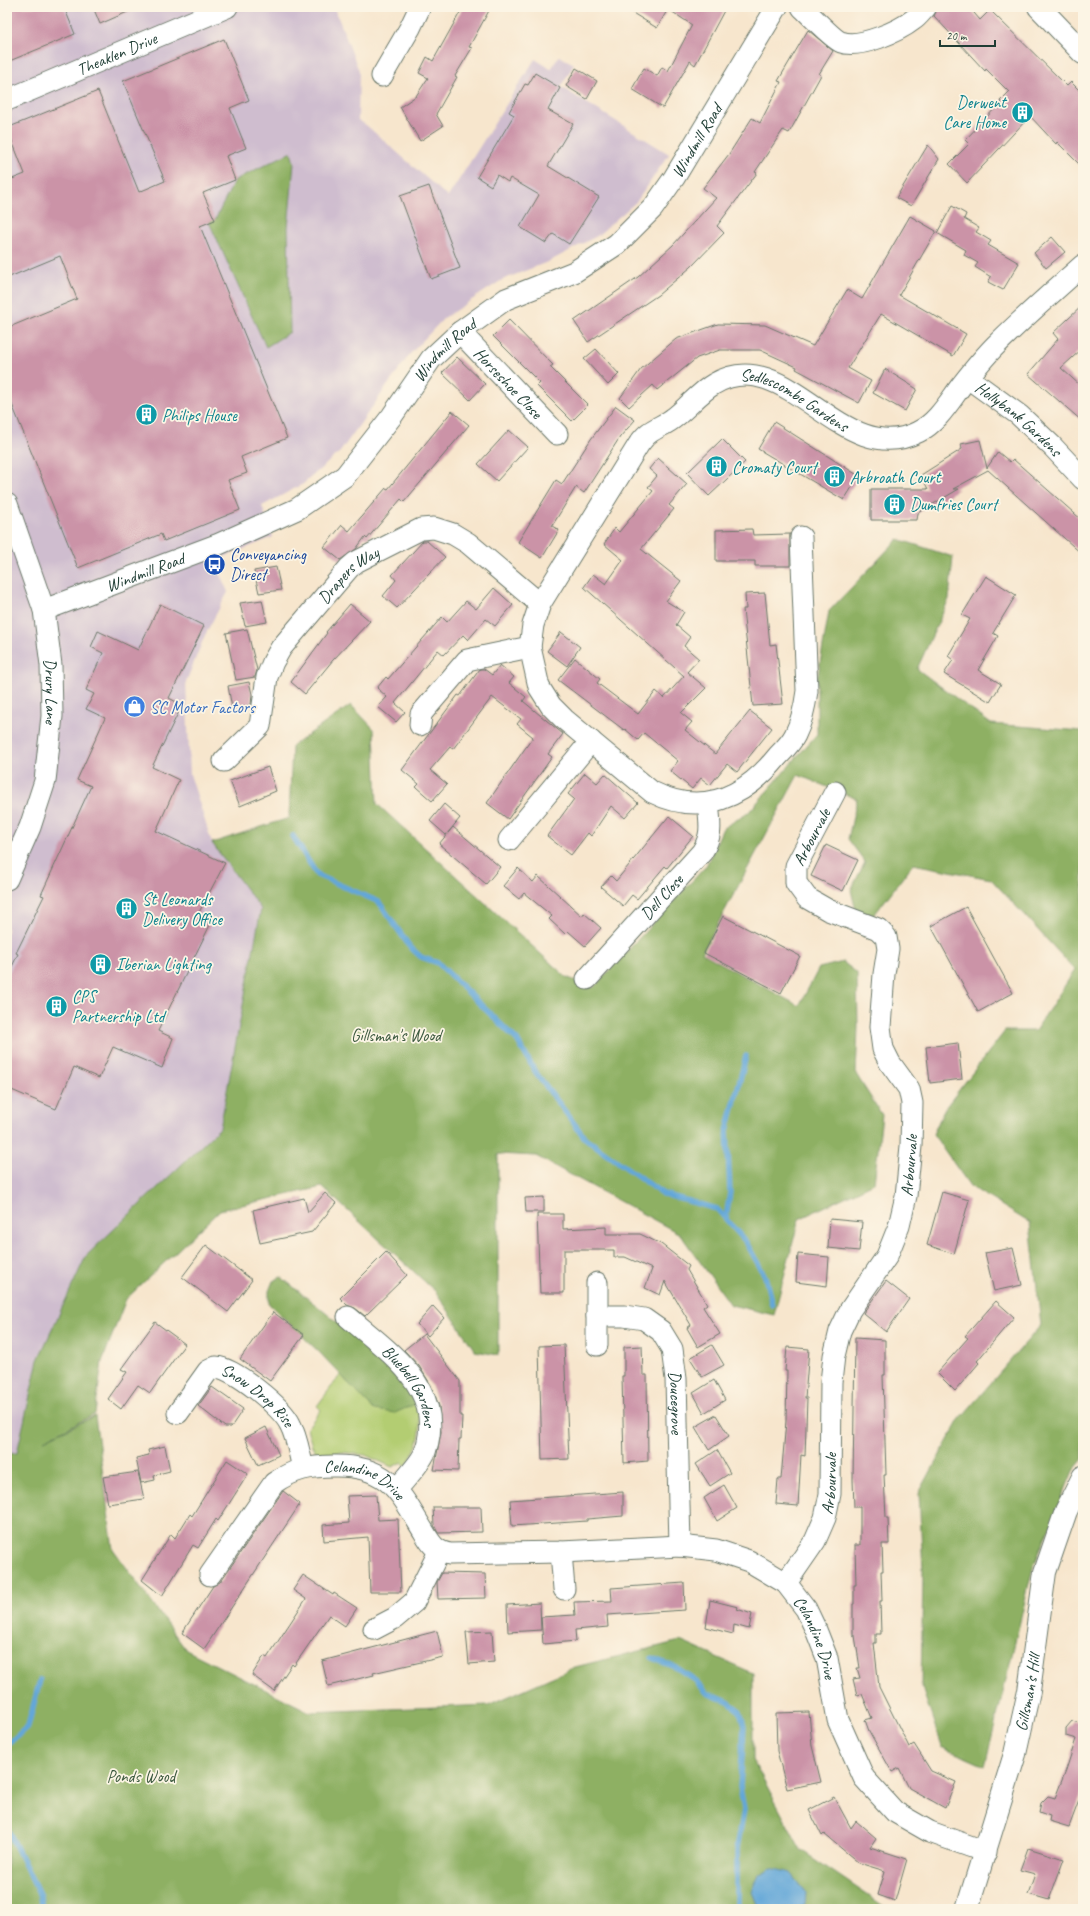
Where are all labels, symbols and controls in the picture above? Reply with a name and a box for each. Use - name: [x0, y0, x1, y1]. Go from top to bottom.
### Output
- scale bar: [940, 22, 995, 48]
- street label: Theaklen Drive: [73, 27, 161, 80]
- text: 20 m: [946, 28, 968, 44]
- place label: Derwent Care Home: [943, 92, 1008, 133]
- street label: Windmill Road: [666, 98, 728, 181]
- building icon: Derwent Care Home: [1009, 99, 1035, 125]
- street label: Windmill Road: [408, 312, 482, 386]
- street label: Horseshoe Close: [469, 343, 548, 424]
- street label: Sedlescombe Gardens: [740, 364, 854, 437]
- street label: Hollybank Gardens: [971, 376, 1068, 462]
- building icon: Philips House: [134, 402, 160, 428]
- place label: Philips House: [162, 405, 238, 426]
- building icon: Cromaty Court: [703, 454, 729, 480]
- place label: Cromaty Court: [732, 457, 819, 478]
- building icon: Arbroath Court: [821, 464, 847, 490]
- place label: Arbroath Court: [850, 467, 943, 488]
- building icon: Dumfries Court: [881, 491, 907, 517]
- place label: Dumfries Court: [910, 494, 1000, 515]
- street label: Drapers Way: [313, 541, 383, 608]
- place label: Conveyancing Direct: [230, 544, 307, 585]
- street label: Windmill Road: [103, 547, 189, 596]
- bus stop icon: Conveyancing Direct: [202, 551, 228, 577]
- street label: Drury Lane: [40, 657, 63, 727]
- shop icon: SC Motor Factors: [121, 694, 147, 720]
- place label: SC Motor Factors: [150, 697, 257, 718]
- street label: Arbourvale: [788, 804, 836, 869]
- street label: Dell Close: [636, 869, 688, 924]
- place label: St Leonards Delivery Office: [142, 889, 223, 930]
- building icon: St Leonards Delivery Office: [114, 896, 140, 922]
- building icon: Iberian Lighting: [87, 951, 113, 977]
- place label: Iberian Lighting: [116, 954, 213, 975]
- place label: CPS Partnership Ltd: [72, 986, 167, 1027]
- building icon: CPS Partnership Ltd: [43, 993, 69, 1019]
- park label: Gillsman's Wood: [351, 1025, 444, 1046]
- street label: Arbourvale: [896, 1133, 922, 1197]
- street label: Bluebell Gardens: [378, 1340, 440, 1428]
- street label: Snow Drop Rise: [218, 1359, 301, 1432]
- street label: Doucegrove: [665, 1370, 688, 1436]
- street label: Arbourvale: [816, 1451, 841, 1516]
- street label: Celandine Drive: [324, 1455, 411, 1505]
- street label: Celandine Drive: [789, 1591, 841, 1682]
- street label: Gillsman's Hill: [1010, 1650, 1045, 1733]
- park label: Ponds Wood: [107, 1766, 178, 1787]

